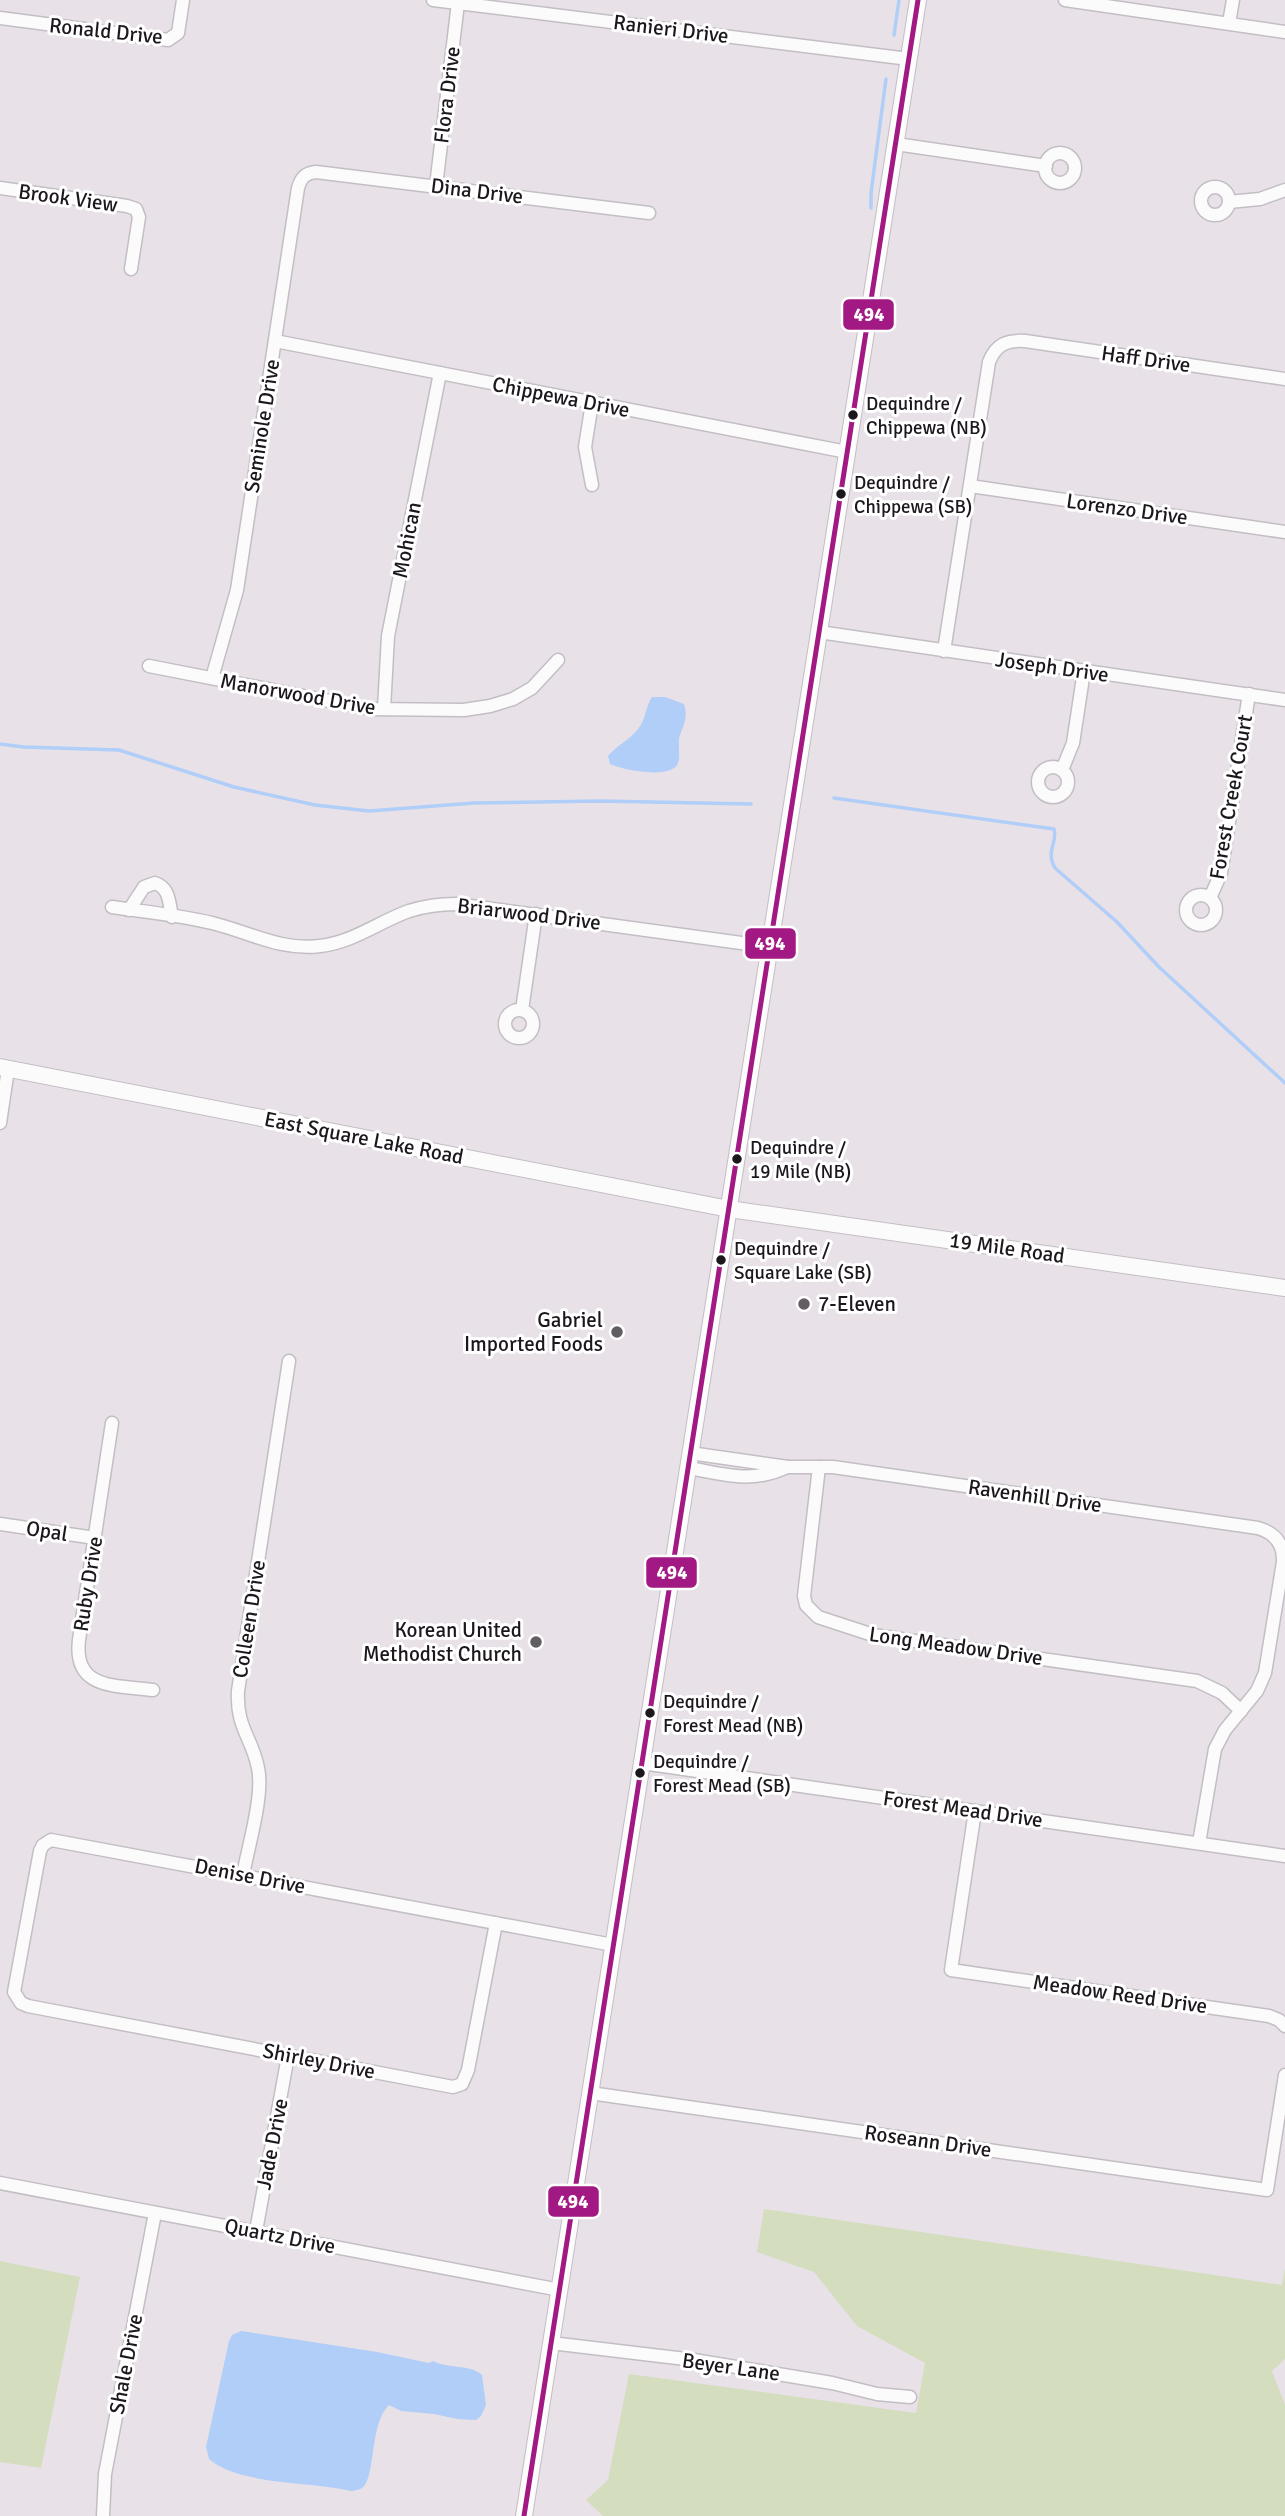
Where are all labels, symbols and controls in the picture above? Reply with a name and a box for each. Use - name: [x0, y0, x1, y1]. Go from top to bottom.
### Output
- street label: Ranieri Drive: [612, 9, 730, 49]
- street label: Ronald Drive: [48, 12, 164, 50]
- street label: Flora Drive: [428, 45, 466, 145]
- street label: Dina Drive: [429, 172, 525, 210]
- street label: Brook View: [17, 178, 119, 218]
- line badge: 494: [842, 298, 895, 331]
- text: 494: [854, 303, 884, 327]
- street label: Haff Drive: [1100, 340, 1192, 378]
- street label: Seminole Drive: [239, 357, 285, 495]
- street label: Chippewa Drive: [490, 371, 632, 423]
- place label: Dequindre / Chippewa (NB): [866, 392, 987, 440]
- marker: Dequindre / Chippewa (NB): [846, 408, 860, 422]
- place label: Dequindre / Chippewa (SB): [854, 471, 972, 519]
- marker: Dequindre / Chippewa (SB): [834, 487, 848, 501]
- street label: Lorenzo Drive: [1065, 488, 1189, 530]
- street label: Mohican: [387, 500, 427, 580]
- street label: Joseph Drive: [994, 646, 1110, 688]
- street label: Manorwood Drive: [218, 668, 378, 720]
- street label: Forest Creek Court: [1204, 713, 1258, 881]
- street label: Briarwood Drive: [456, 892, 602, 936]
- line badge: 494: [744, 927, 797, 960]
- text: 494: [755, 932, 785, 956]
- street label: East Square Lake Road: [262, 1106, 466, 1170]
- place label: Dequindre / 19 Mile (NB): [750, 1136, 851, 1184]
- marker: Dequindre / 19 Mile (NB): [730, 1152, 744, 1166]
- street label: 19 Mile Road: [948, 1227, 1066, 1269]
- place label: Dequindre / Square Lake (SB): [734, 1237, 872, 1285]
- marker: Dequindre / Square Lake (SB): [714, 1253, 728, 1267]
- place label: 7-Eleven: [818, 1291, 896, 1317]
- marker: 7-Eleven: [796, 1296, 812, 1312]
- place label: Gabriel Imported Foods: [464, 1307, 603, 1357]
- marker: Gabriel Imported Foods: [609, 1324, 625, 1340]
- street label: Ravenhill Drive: [966, 1474, 1104, 1518]
- street label: Opal: [24, 1515, 70, 1547]
- street label: Ruby Drive: [68, 1534, 108, 1634]
- line badge: 494: [645, 1556, 698, 1589]
- street label: Colleen Drive: [227, 1558, 271, 1680]
- text: 494: [657, 1561, 687, 1585]
- place label: Korean United Methodist Church: [363, 1617, 522, 1667]
- street label: Long Meadow Drive: [867, 1621, 1045, 1671]
- marker: Korean United Methodist Church: [528, 1634, 544, 1650]
- place label: Dequindre / Forest Mead (NB): [663, 1690, 803, 1738]
- marker: Dequindre / Forest Mead (NB): [643, 1706, 657, 1720]
- place label: Dequindre / Forest Mead (SB): [653, 1750, 791, 1798]
- marker: Dequindre / Forest Mead (SB): [633, 1766, 647, 1780]
- street label: Forest Mead Drive: [881, 1785, 1045, 1833]
- street label: Denise Drive: [192, 1852, 308, 1900]
- street label: Meadow Reed Drive: [1031, 1969, 1209, 2019]
- street label: Shirley Drive: [261, 2037, 377, 2085]
- street label: Jade Drive: [250, 2096, 294, 2192]
- street label: Roseann Drive: [863, 2119, 993, 2163]
- line badge: 494: [547, 2185, 600, 2218]
- text: 494: [558, 2190, 588, 2214]
- street label: Quartz Drive: [222, 2212, 338, 2260]
- street label: Shale Drive: [104, 2312, 148, 2416]
- street label: Beyer Lane: [680, 2347, 782, 2387]

